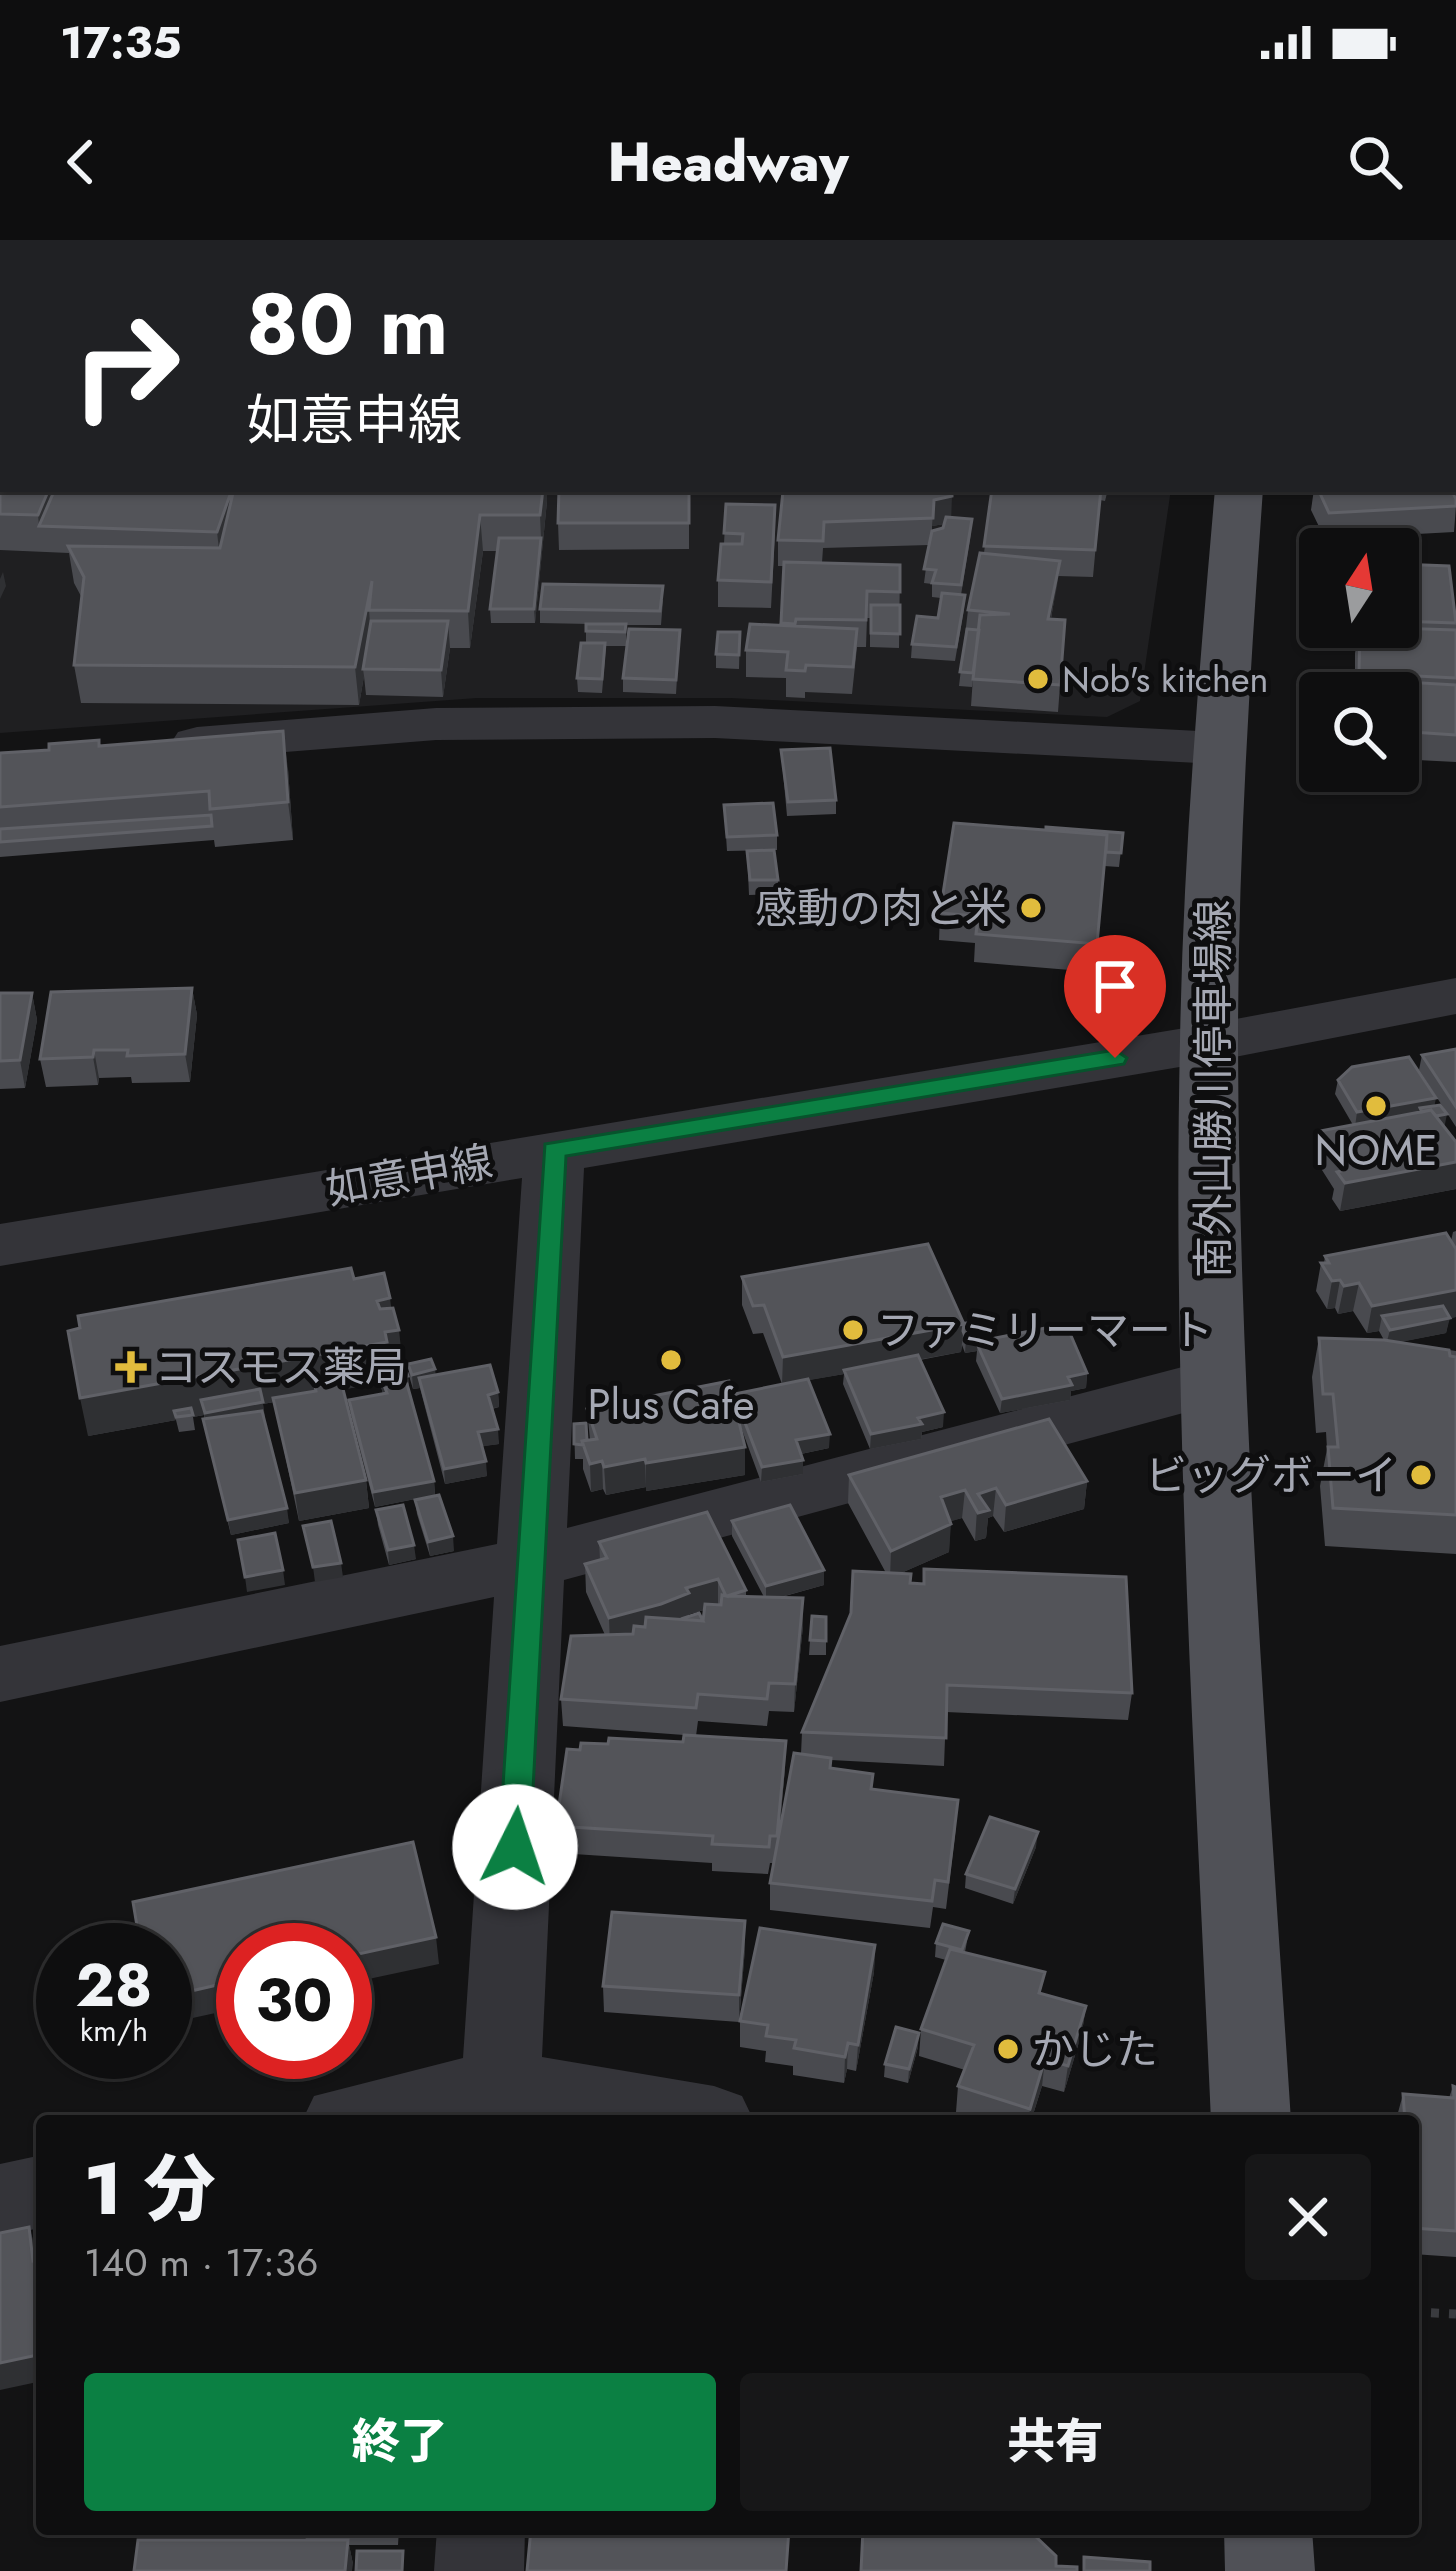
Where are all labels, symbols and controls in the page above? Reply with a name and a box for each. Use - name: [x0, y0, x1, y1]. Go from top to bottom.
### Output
- text: 17:35: [60, 10, 182, 75]
- text: Headway: [607, 123, 849, 201]
- icon: back: [48, 129, 114, 195]
- icon: search: [1342, 129, 1408, 195]
- text: 80 m: [246, 264, 448, 386]
- icon: right: [48, 288, 204, 444]
- text: 如意申線: [246, 381, 462, 459]
- north arrow: [1299, 528, 1419, 648]
- map controls: [1299, 528, 1419, 792]
- place label: Nob's kitchen: [1062, 653, 1268, 705]
- marker: Nob's kitchen: [1025, 666, 1051, 692]
- button: search: [1299, 672, 1419, 792]
- place label: 感動の肉と米: [755, 878, 1007, 939]
- marker: 感動の肉と米: [1018, 895, 1044, 921]
- street label: 南外山勝川停車場線: [1183, 900, 1244, 1278]
- pin: [1064, 935, 1166, 1058]
- icon: arrive: [1082, 953, 1148, 1019]
- marker: NOME: [1363, 1093, 1389, 1119]
- place label: NOME: [1315, 1120, 1437, 1181]
- street label: 如意申線: [321, 1131, 497, 1220]
- place label: ファミリーマート: [877, 1300, 1213, 1361]
- marker: ファミリーマート: [840, 1317, 866, 1343]
- place label: コスモス薬局: [155, 1337, 407, 1398]
- marker: Plus Cafe: [658, 1347, 684, 1373]
- marker: コスモス薬局: [118, 1354, 144, 1380]
- place label: Plus Cafe: [588, 1374, 754, 1435]
- place label: ビッグボーイ: [1145, 1445, 1397, 1506]
- marker: ビッグボーイ: [1408, 1462, 1434, 1488]
- position arrow: [452, 1784, 578, 1910]
- speed limit sign: 30: [216, 1923, 372, 2079]
- text: 28: [76, 1942, 152, 2029]
- text: km/h: [80, 2009, 148, 2052]
- place label: かじた: [1032, 2019, 1158, 2080]
- marker: かじた: [995, 2036, 1021, 2062]
- text: 1 分: [84, 2137, 216, 2241]
- button: close: [1245, 2154, 1371, 2280]
- text: 140 m · 17:36: [84, 2234, 318, 2291]
- button: 終了: [84, 2373, 716, 2511]
- button: 共有: [740, 2373, 1371, 2511]

